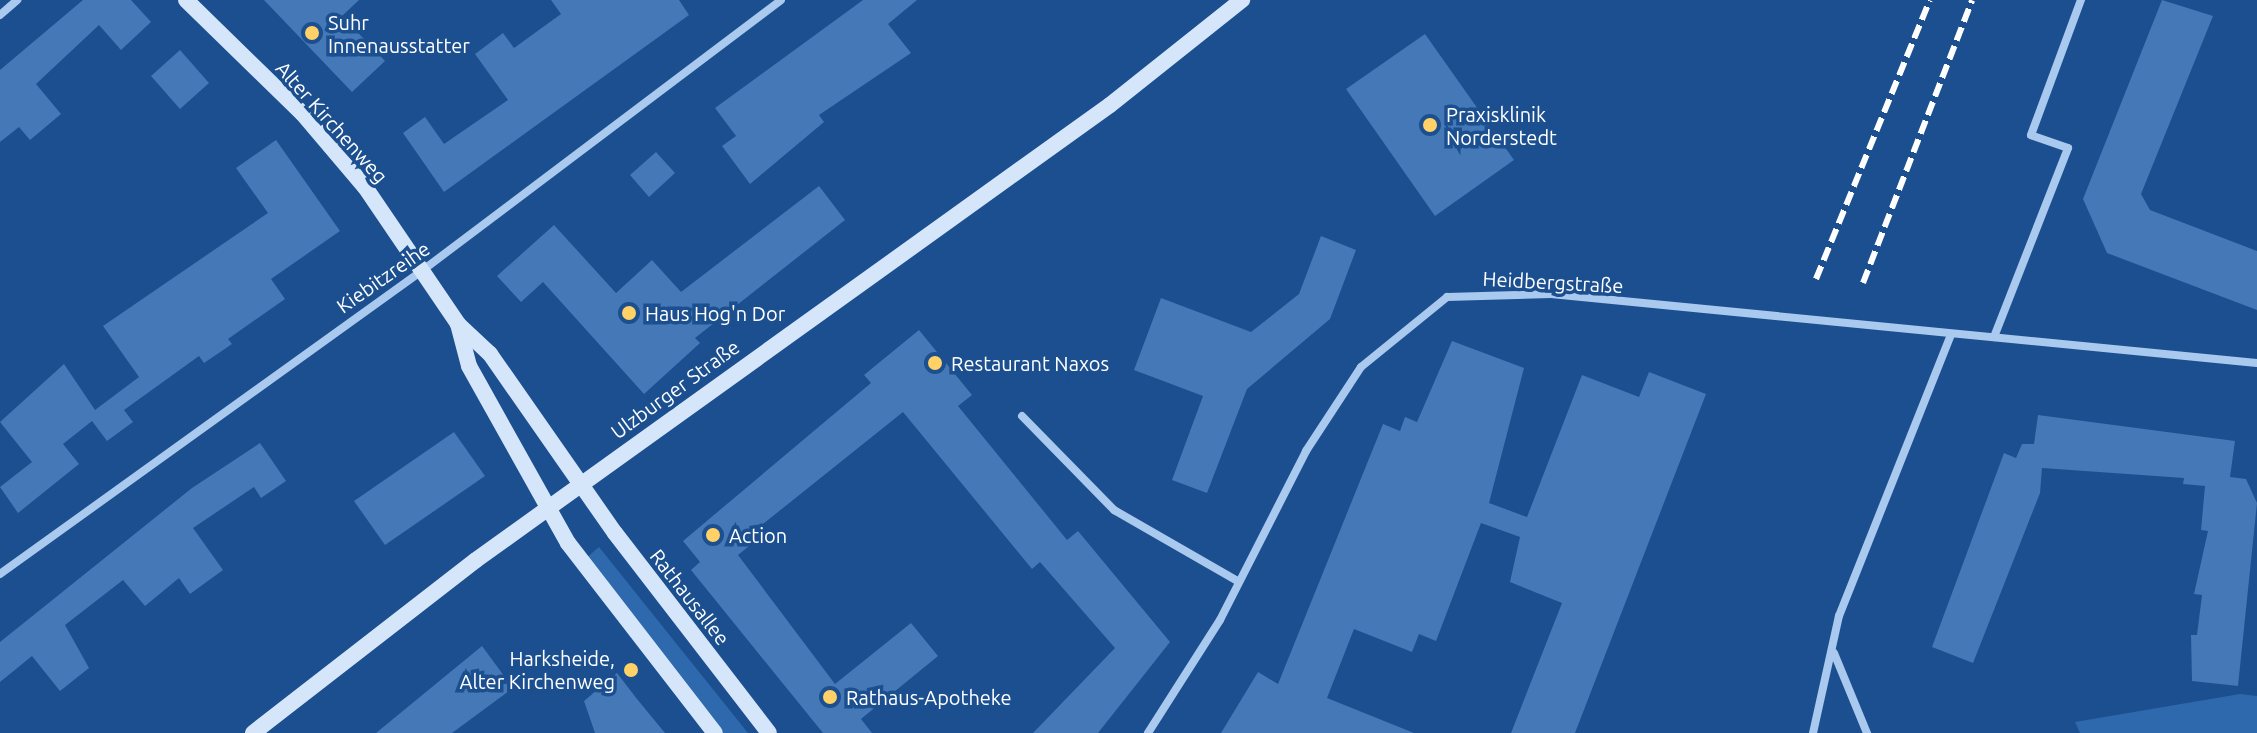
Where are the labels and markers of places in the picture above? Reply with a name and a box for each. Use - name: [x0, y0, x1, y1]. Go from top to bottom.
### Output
- place label: Suhr Innenausstatter: [328, 10, 470, 57]
- marker: Suhr Innenausstatter: [303, 24, 321, 42]
- place label: Praxisklinik Norderstedt: [1446, 102, 1557, 149]
- marker: Praxisklinik Norderstedt: [1421, 116, 1439, 134]
- place label: Haus Hog'n Dor: [645, 301, 785, 325]
- marker: Haus Hog'n Dor: [620, 304, 638, 322]
- place label: Restaurant Naxos: [951, 351, 1109, 375]
- marker: Restaurant Naxos: [926, 354, 944, 372]
- place label: Action: [729, 523, 787, 547]
- marker: Action: [704, 526, 722, 544]
- place label: Harksheide, Alter Kirchenweg: [460, 646, 615, 693]
- marker: Harksheide, Alter Kirchenweg: [622, 661, 640, 679]
- place label: Rathaus-Apotheke: [846, 685, 1012, 709]
- marker: Rathaus-Apotheke: [821, 688, 839, 706]

